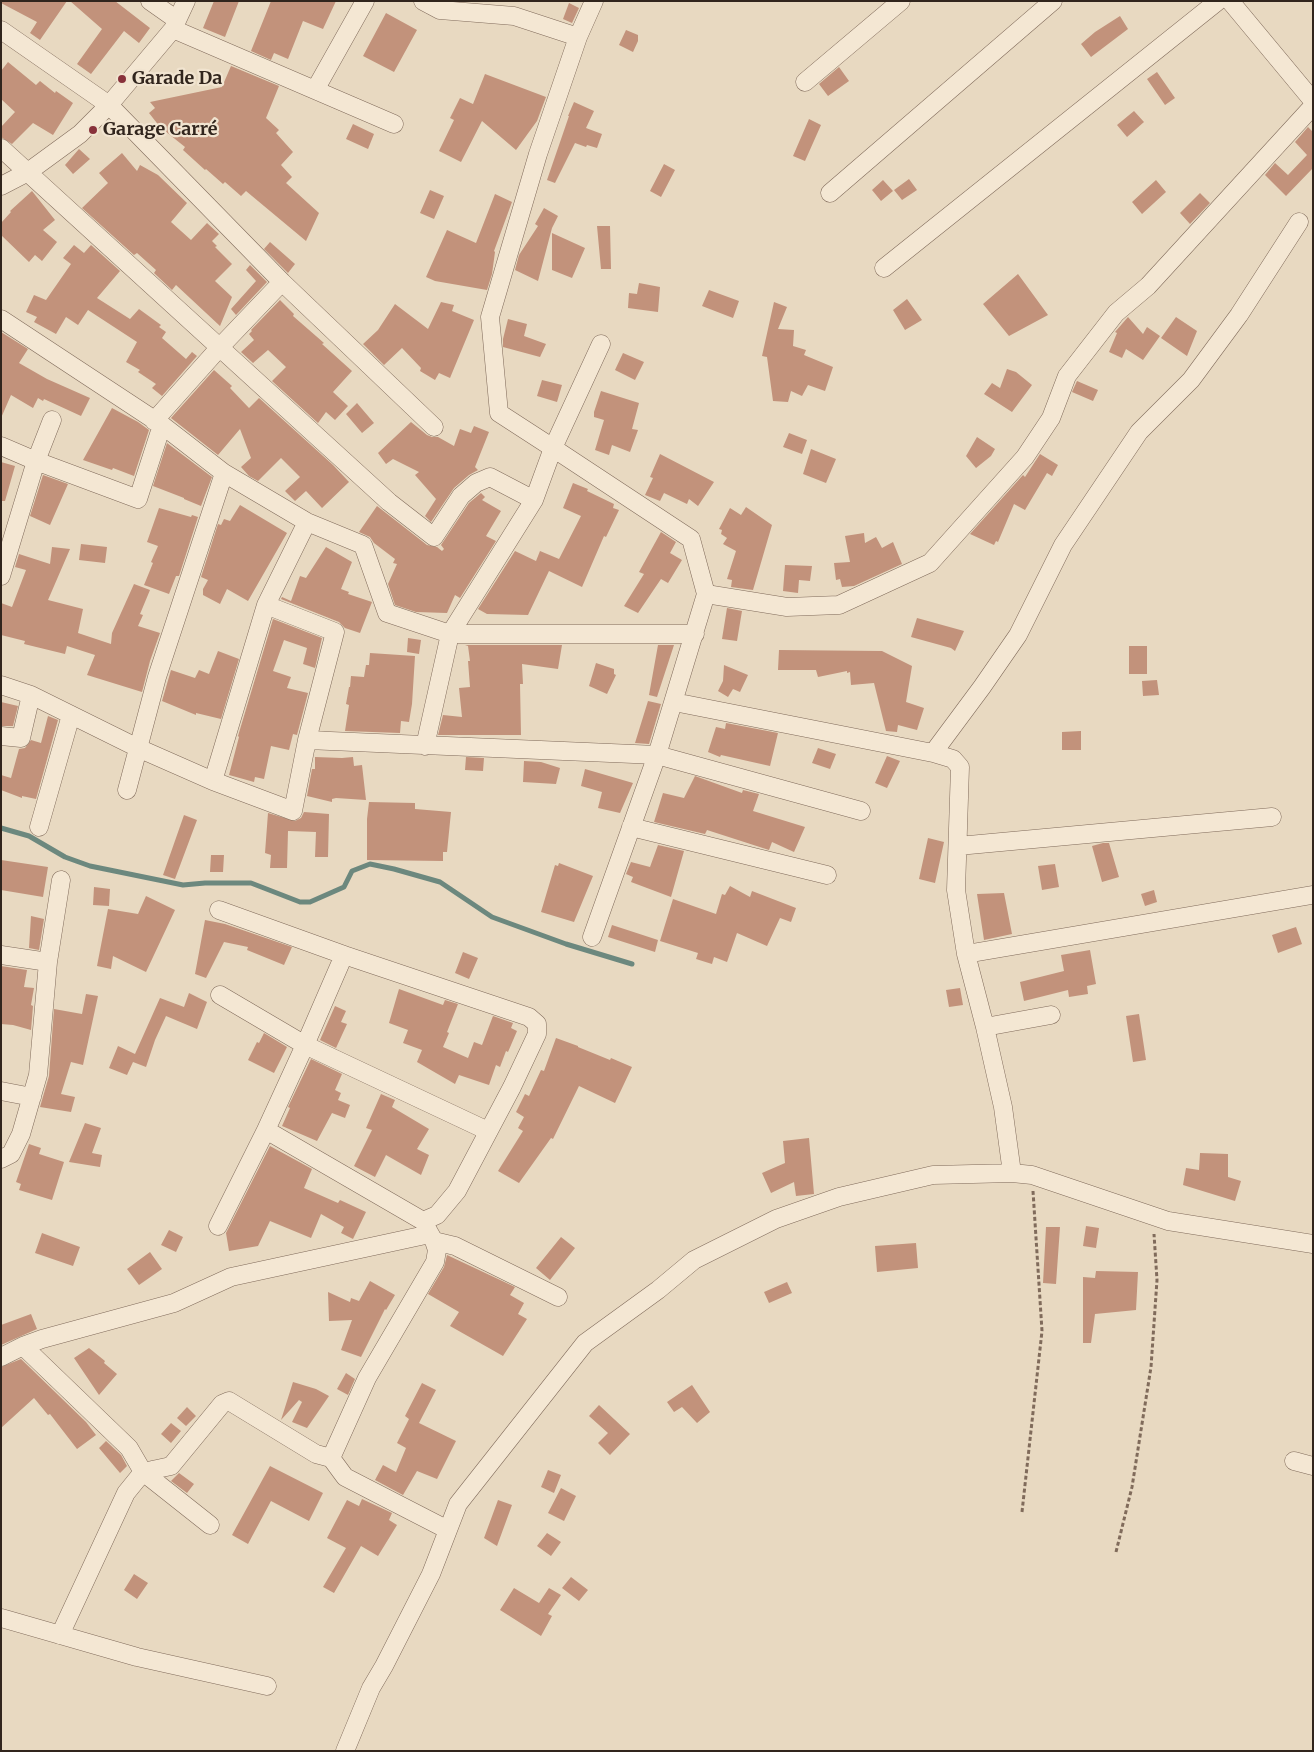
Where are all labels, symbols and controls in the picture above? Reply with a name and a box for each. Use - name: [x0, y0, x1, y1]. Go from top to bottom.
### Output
- place label: Garade Da: [132, 68, 222, 90]
- marker: Garade Da: [116, 73, 128, 85]
- place label: Garage Carré: [103, 119, 218, 141]
- marker: Garage Carré: [87, 124, 99, 136]

